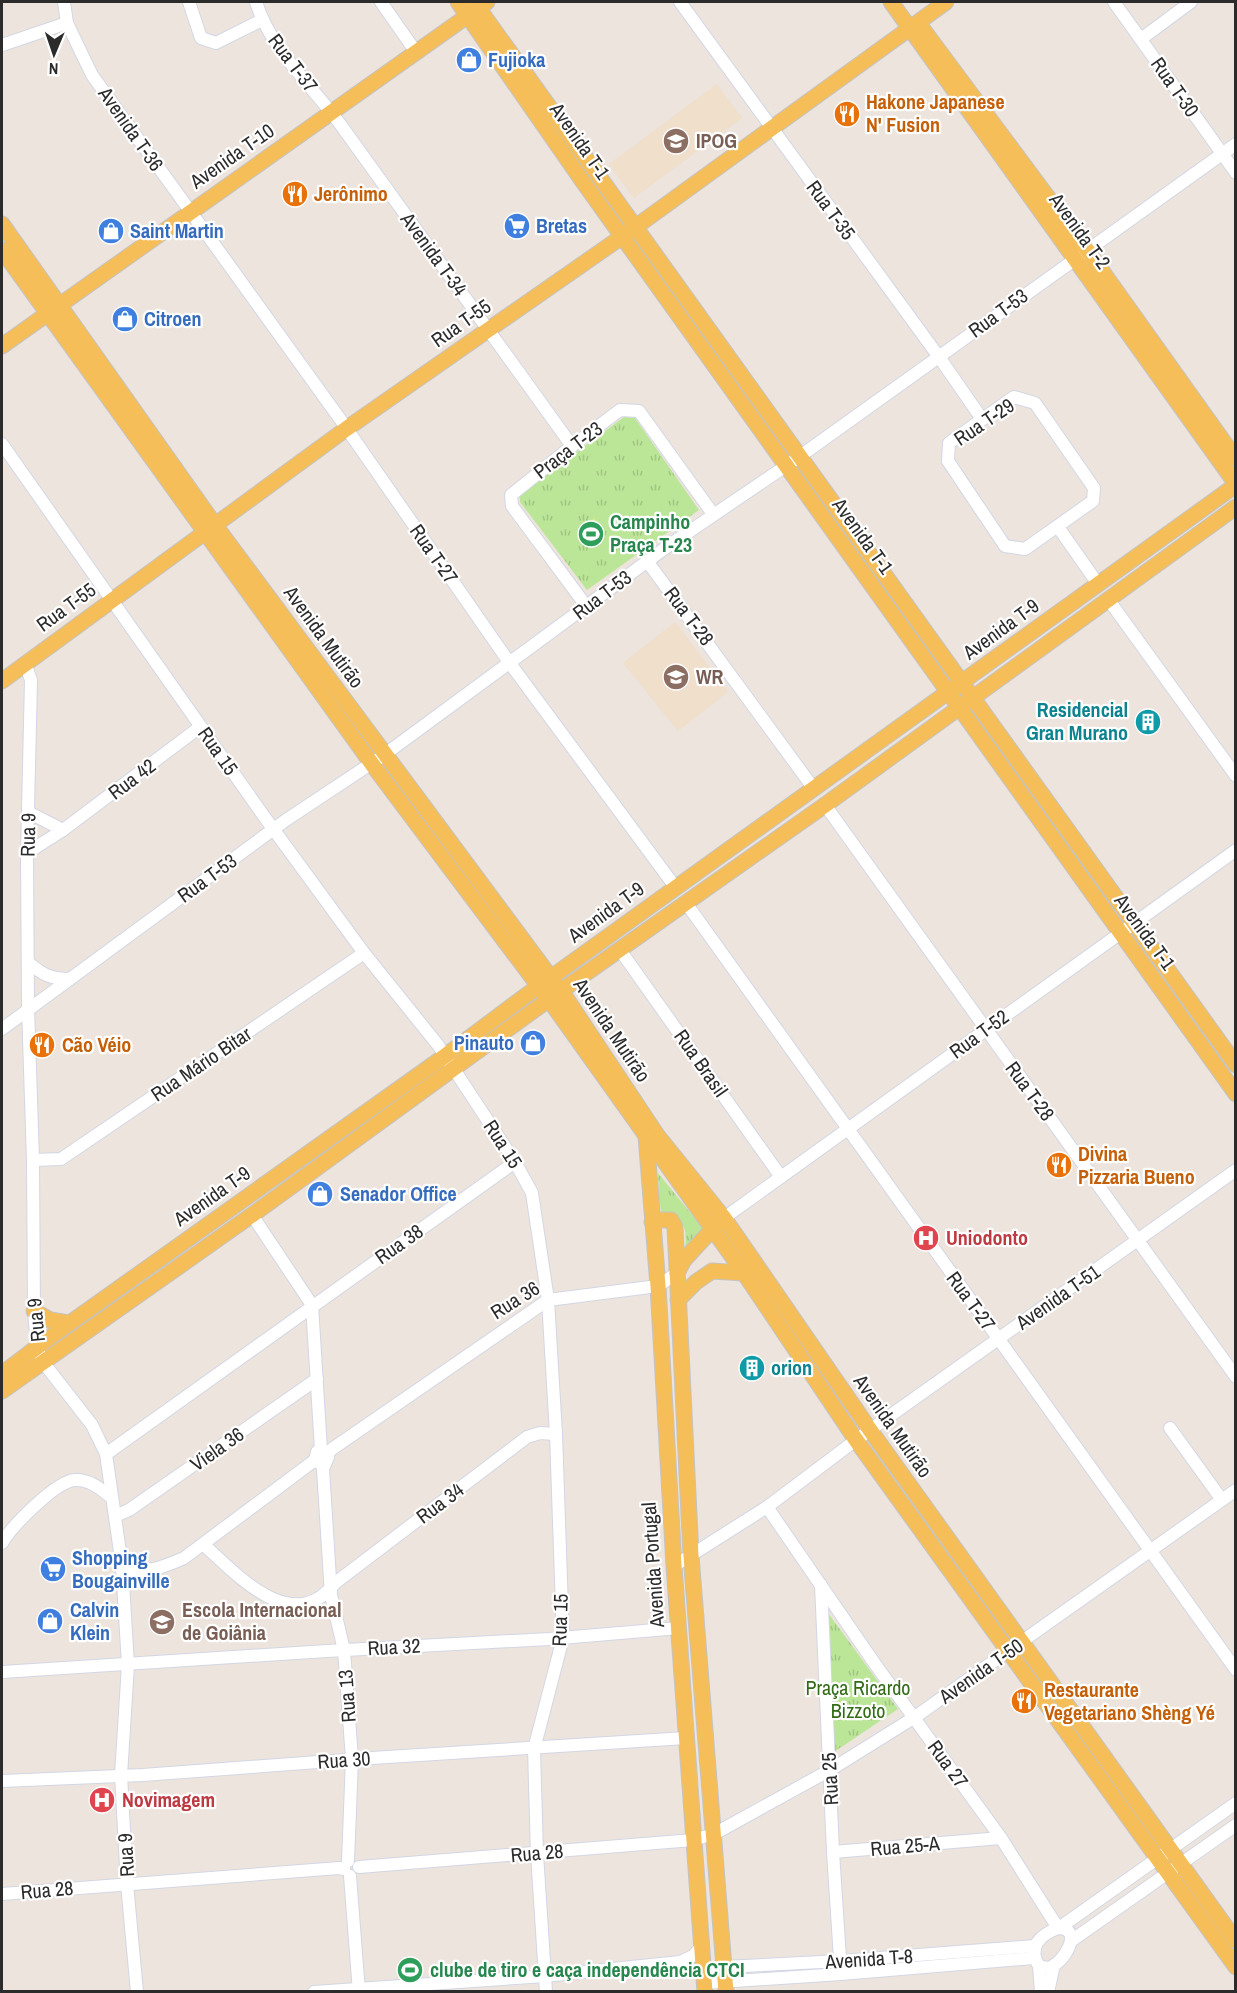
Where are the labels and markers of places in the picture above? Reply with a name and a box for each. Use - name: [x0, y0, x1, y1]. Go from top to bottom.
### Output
- shop icon: Fujioka: [454, 45, 484, 75]
- place label: Fujioka: [488, 46, 545, 73]
- place label: Hakone Japanese N' Fusion: [866, 88, 1005, 138]
- restaurant icon: Hakone Japanese N' Fusion: [832, 99, 862, 129]
- school or university icon: IPOG: [661, 126, 691, 156]
- place label: IPOG: [696, 127, 737, 154]
- restaurant icon: Jerônimo: [280, 179, 310, 209]
- place label: Jerônimo: [314, 180, 388, 207]
- supermarket icon: Bretas: [502, 211, 532, 241]
- place label: Bretas: [536, 212, 587, 239]
- shop icon: Saint Martin: [96, 216, 126, 246]
- place label: Saint Martin: [130, 217, 224, 244]
- shop icon: Citroen: [110, 304, 140, 334]
- place label: Citroen: [144, 305, 201, 332]
- place label: Campinho Praça T-23: [610, 508, 692, 558]
- sports icon: Campinho Praça T-23: [576, 519, 606, 549]
- school or university icon: WR: [661, 662, 691, 692]
- place label: WR: [696, 663, 723, 690]
- place label: Residencial Gran Murano: [1026, 696, 1128, 746]
- building icon: Residencial Gran Murano: [1133, 707, 1163, 737]
- shop icon: Pinauto: [518, 1028, 548, 1058]
- place label: Pinauto: [454, 1029, 514, 1056]
- restaurant icon: Cão Véio: [27, 1030, 57, 1060]
- place label: Cão Véio: [62, 1031, 131, 1058]
- place label: Divina Pizzaria Bueno: [1078, 1140, 1195, 1190]
- restaurant icon: Divina Pizzaria Bueno: [1044, 1150, 1074, 1180]
- shop icon: Senador Office: [305, 1179, 335, 1209]
- place label: Senador Office: [340, 1180, 457, 1207]
- hospital icon: Uniodonto: [911, 1223, 941, 1253]
- place label: Uniodonto: [946, 1224, 1028, 1251]
- building icon: orion: [737, 1353, 767, 1383]
- place label: orion: [771, 1354, 812, 1381]
- place label: Shopping Bougainville: [72, 1544, 170, 1594]
- supermarket icon: Shopping Bougainville: [38, 1554, 68, 1584]
- place label: Calvin Klein: [70, 1596, 119, 1646]
- place label: Escola Internacional de Goiânia: [182, 1596, 342, 1646]
- shop icon: Calvin Klein: [35, 1606, 65, 1636]
- school or university icon: Escola Internacional de Goiânia: [147, 1607, 177, 1637]
- place label: Restaurante Vegetariano Shèng Yé: [1044, 1676, 1215, 1726]
- restaurant icon: Restaurante Vegetariano Shèng Yé: [1009, 1686, 1039, 1716]
- hospital icon: Novimagem: [87, 1785, 117, 1815]
- place label: Novimagem: [122, 1786, 215, 1813]
- sports icon: clube de tiro e caça independência CTCI: [395, 1955, 425, 1985]
- place label: clube de tiro e caça independência CTCI: [430, 1956, 744, 1983]

